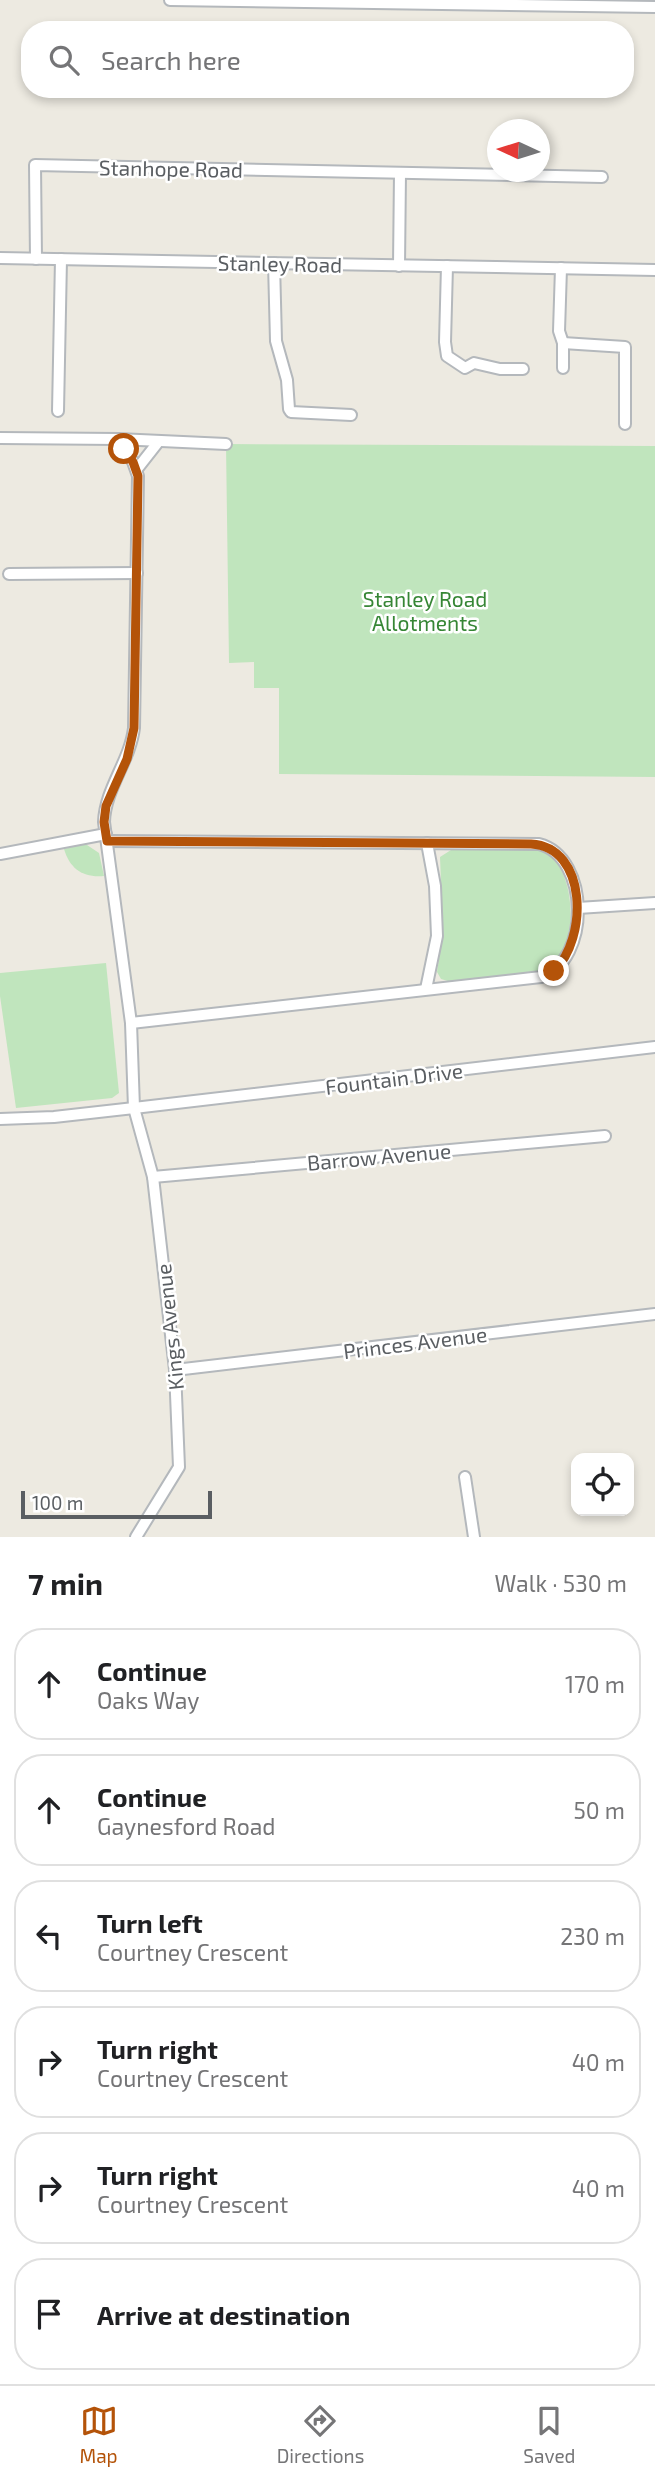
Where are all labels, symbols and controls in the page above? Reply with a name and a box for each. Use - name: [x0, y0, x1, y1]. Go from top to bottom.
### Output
- search box: [21, 21, 634, 98]
- icon: search: [45, 41, 83, 79]
- text: Search here: [101, 44, 241, 75]
- north arrow: [487, 119, 550, 182]
- street label: Stanhope Road: [99, 154, 243, 182]
- street label: Stanley Road: [218, 249, 342, 277]
- route start: [108, 433, 139, 464]
- park label: Stanley Road Allotments: [363, 586, 487, 635]
- route end: [538, 955, 569, 986]
- street label: Fountain Drive: [324, 1057, 464, 1099]
- street label: Barrow Avenue: [306, 1137, 452, 1175]
- street label: Kings Avenue: [150, 1263, 188, 1391]
- street label: Princes Avenue: [342, 1321, 488, 1363]
- map controls: [571, 1453, 634, 1516]
- button: locate: [571, 1453, 634, 1516]
- scale bar: [21, 1488, 212, 1520]
- text: 100 m: [32, 1491, 83, 1514]
- text: 7 min: [28, 1565, 103, 1601]
- text: Walk · 530 m: [495, 1569, 627, 1597]
- text: Continue: [97, 1655, 207, 1686]
- icon: ahead: [30, 1665, 68, 1703]
- text: 170 m: [565, 1670, 625, 1698]
- text: Oaks Way: [97, 1686, 200, 1714]
- text: Continue: [97, 1781, 207, 1812]
- icon: ahead: [30, 1791, 68, 1829]
- text: 50 m: [574, 1796, 625, 1824]
- text: Gaynesford Road: [97, 1812, 276, 1840]
- text: Turn left: [97, 1907, 203, 1938]
- icon: left: [30, 1917, 68, 1955]
- text: 230 m: [560, 1922, 625, 1950]
- text: Courtney Crescent: [97, 1938, 288, 1966]
- text: Turn right: [97, 2033, 218, 2064]
- icon: right: [30, 2043, 68, 2081]
- text: 40 m: [572, 2048, 625, 2076]
- text: Courtney Crescent: [97, 2064, 288, 2092]
- text: Turn right: [97, 2159, 218, 2190]
- icon: right: [30, 2169, 68, 2207]
- text: 40 m: [572, 2174, 625, 2202]
- text: Courtney Crescent: [97, 2190, 288, 2218]
- icon: arrive: [30, 2295, 68, 2333]
- text: Arrive at destination: [97, 2299, 350, 2330]
- tab: Map: [80, 2402, 118, 2467]
- tab: Directions: [277, 2402, 364, 2467]
- tab: Saved: [523, 2402, 575, 2467]

